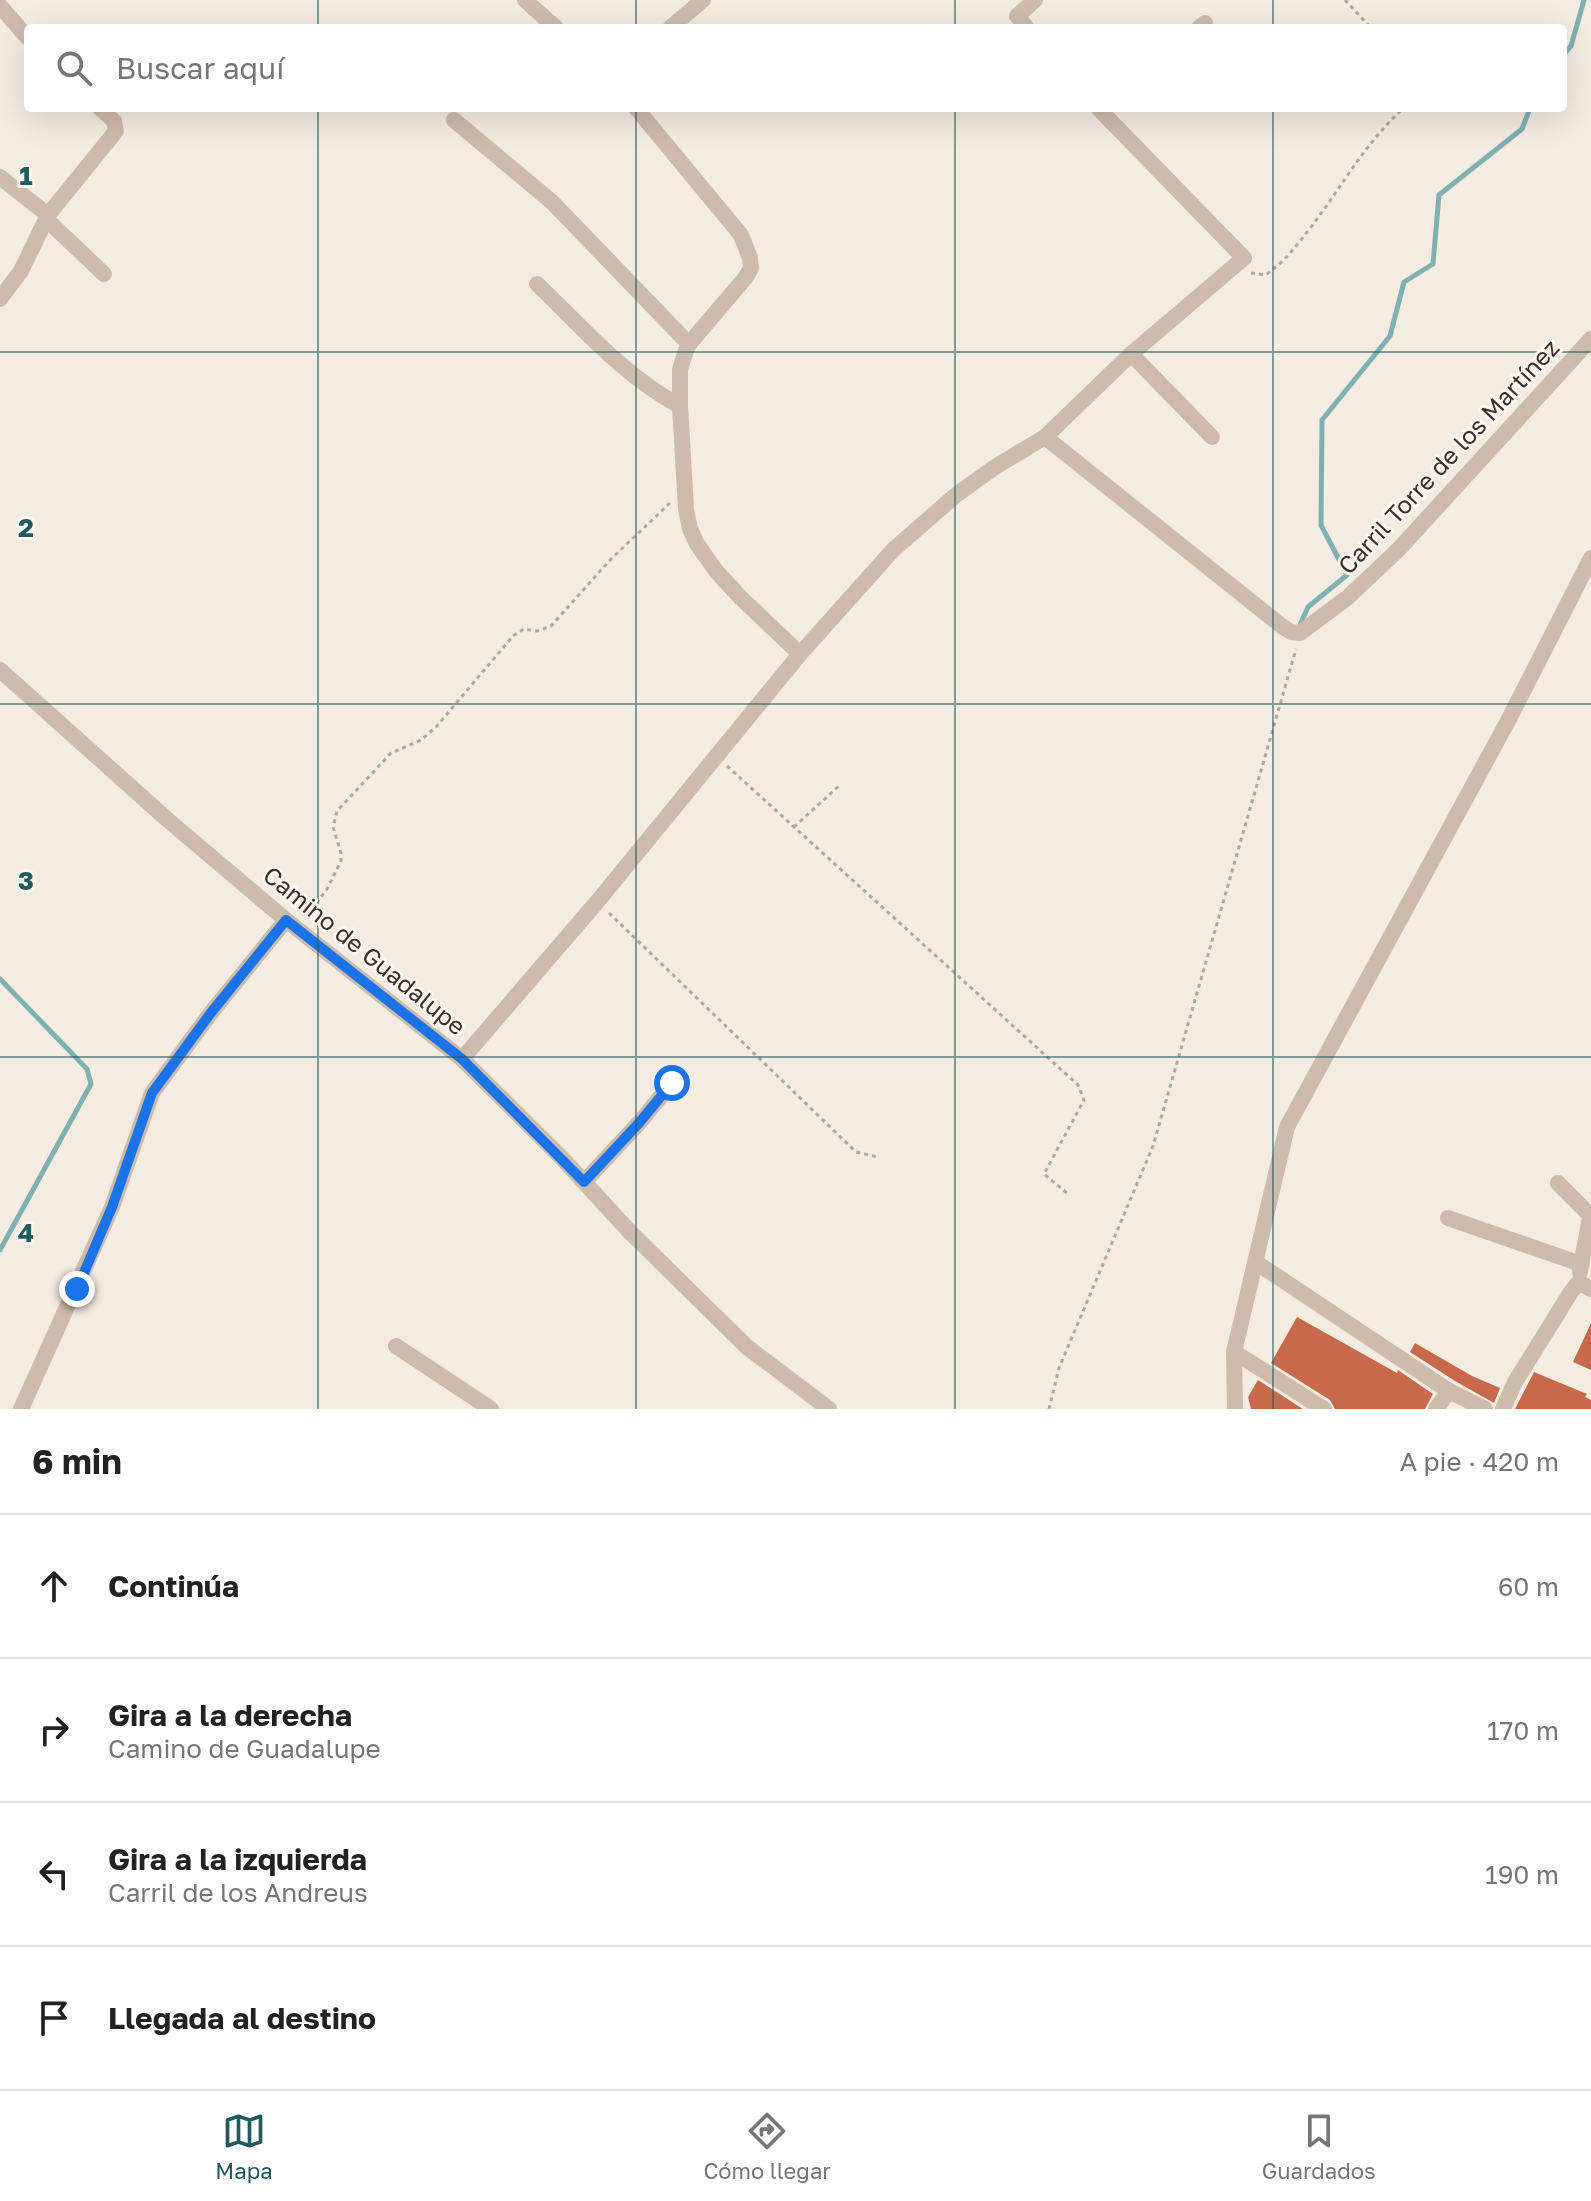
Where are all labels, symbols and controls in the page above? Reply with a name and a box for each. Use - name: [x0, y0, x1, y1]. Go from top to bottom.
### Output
- search box: [24, 24, 1567, 112]
- icon: search: [52, 46, 96, 90]
- text: Buscar aquí: [116, 50, 284, 86]
- text: 1: [19, 160, 33, 191]
- street label: Carril Torre de los Martínez: [1332, 333, 1564, 579]
- text: 2: [18, 512, 34, 543]
- street label: Camino de Guadalupe: [258, 860, 472, 1040]
- text: 3: [18, 865, 34, 896]
- route start: [654, 1065, 690, 1101]
- text: 4: [18, 1217, 34, 1248]
- route end: [59, 1271, 95, 1307]
- text: 6 min: [32, 1441, 122, 1481]
- text: A pie · 420 m: [1400, 1446, 1559, 1477]
- icon: ahead: [32, 1564, 76, 1608]
- text: Continúa: [108, 1568, 239, 1604]
- text: 60 m: [1498, 1571, 1559, 1602]
- text: Gira a la derecha: [108, 1697, 352, 1733]
- icon: right: [32, 1708, 76, 1752]
- text: 170 m: [1487, 1715, 1559, 1746]
- text: Camino de Guadalupe: [108, 1733, 381, 1764]
- text: Gira a la izquierda: [108, 1841, 367, 1877]
- icon: left: [32, 1852, 76, 1896]
- text: 190 m: [1485, 1859, 1559, 1890]
- text: Carril de los Andreus: [108, 1877, 368, 1908]
- icon: arrive: [32, 1996, 76, 2040]
- text: Llegada al destino: [108, 2000, 376, 2036]
- tab: Mapa: [215, 2109, 273, 2184]
- tab: Cómo llegar: [703, 2109, 831, 2184]
- tab: Guardados: [1262, 2109, 1376, 2184]

